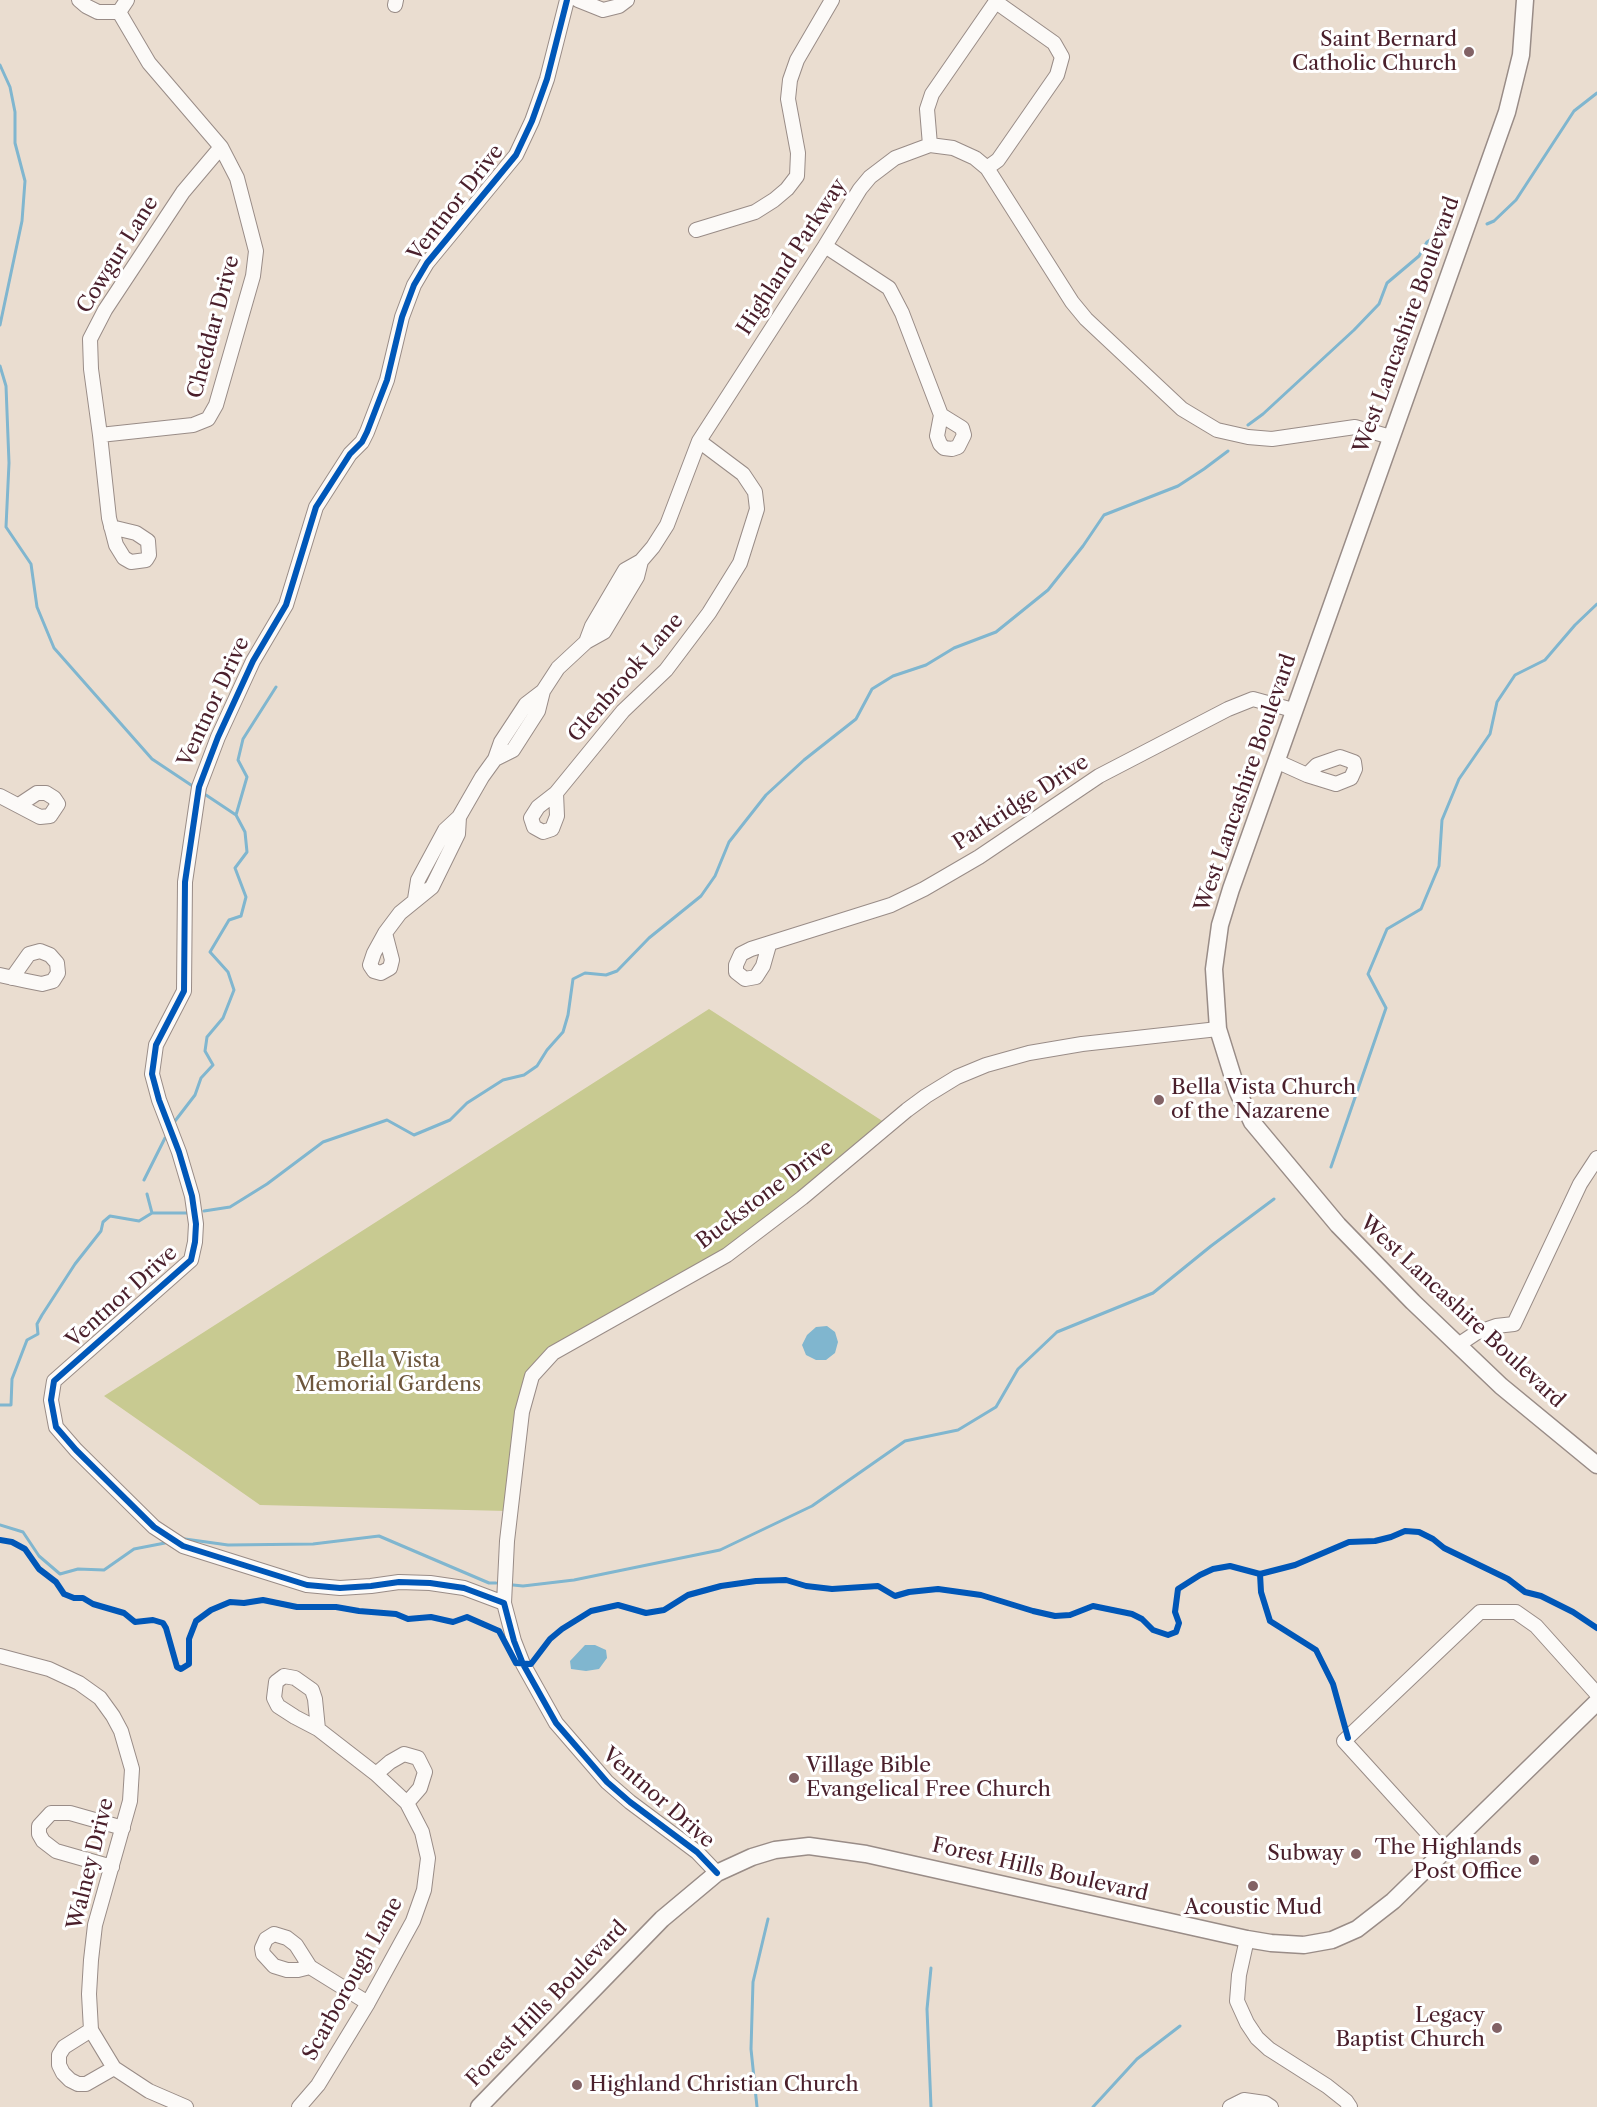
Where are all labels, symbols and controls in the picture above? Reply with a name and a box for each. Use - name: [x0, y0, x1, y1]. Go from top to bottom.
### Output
- place label: Saint Bernard Catholic Church: [1292, 27, 1457, 77]
- marker: Saint Bernard Catholic Church: [1462, 45, 1476, 59]
- street label: Ventnor Drive: [403, 140, 509, 266]
- street label: Highland Parkway: [732, 174, 852, 340]
- street label: Cowgur Lane: [72, 192, 164, 318]
- street label: West Lancashire Boulevard: [1349, 193, 1465, 457]
- street label: Cheddar Drive: [183, 253, 245, 401]
- street label: Glenbrook Lane: [563, 608, 689, 748]
- street label: Ventnor Drive: [173, 633, 255, 771]
- street label: West Lancashire Boulevard: [1190, 651, 1302, 915]
- street label: Parkridge Drive: [948, 750, 1094, 856]
- place label: Bella Vista Church of the Nazarene: [1171, 1075, 1356, 1125]
- marker: Bella Vista Church of the Nazarene: [1152, 1093, 1166, 1107]
- street label: Buckstone Drive: [691, 1135, 839, 1255]
- street label: West Lancashire Boulevard: [1354, 1210, 1570, 1414]
- street label: Ventnor Drive: [61, 1241, 183, 1353]
- park label: Bella Vista Memorial Gardens: [295, 1348, 481, 1398]
- street label: Ventnor Drive: [597, 1742, 719, 1854]
- place label: Village Bible Evangelical Free Church: [806, 1753, 1051, 1803]
- marker: Village Bible Evangelical Free Church: [787, 1771, 801, 1785]
- street label: Walney Drive: [62, 1796, 120, 1932]
- street label: Forest Hills Boulevard: [930, 1833, 1150, 1907]
- place label: The Highlands Post Office: [1375, 1835, 1522, 1885]
- place label: Subway: [1267, 1841, 1344, 1867]
- marker: Subway: [1349, 1847, 1363, 1861]
- marker: The Highlands Post Office: [1527, 1853, 1541, 1867]
- marker: Acoustic Mud: [1246, 1879, 1260, 1893]
- street label: Scarborough Lane: [298, 1893, 408, 2065]
- place label: Acoustic Mud: [1184, 1895, 1322, 1921]
- street label: Forest Hills Boulevard: [461, 1916, 633, 2092]
- place label: Legacy Baptist Church: [1335, 2003, 1485, 2053]
- marker: Legacy Baptist Church: [1490, 2021, 1504, 2035]
- place label: Highland Christian Church: [589, 2072, 859, 2098]
- marker: Highland Christian Church: [570, 2078, 584, 2092]

